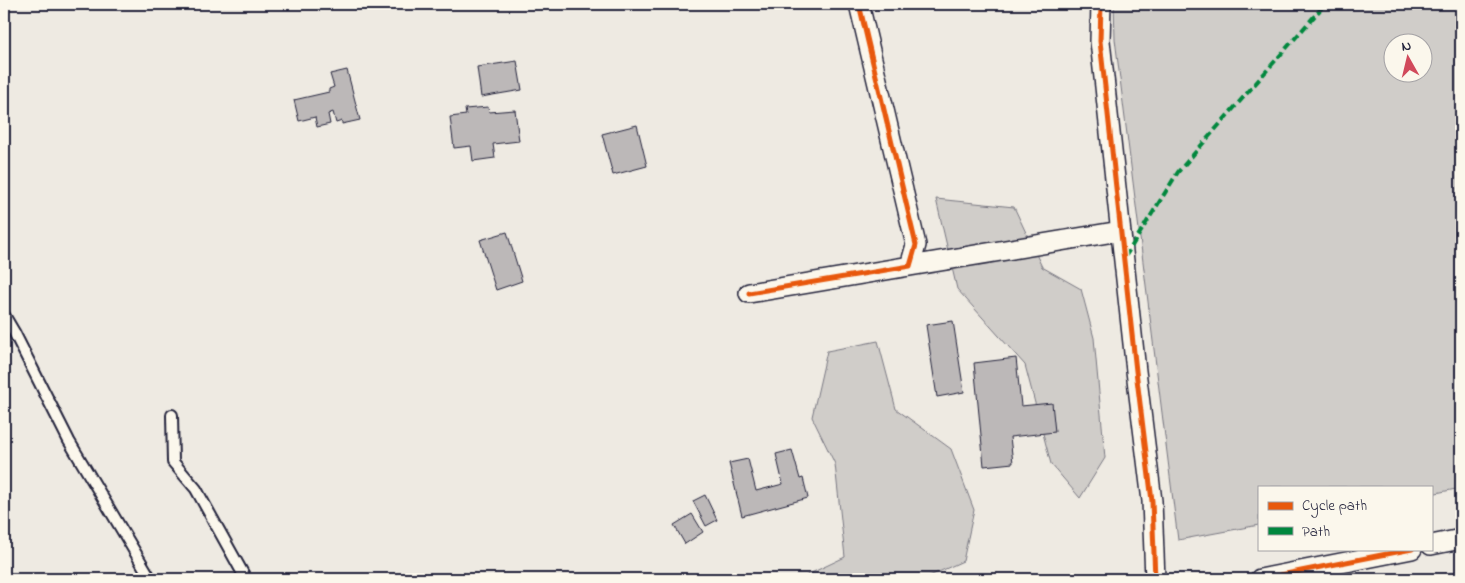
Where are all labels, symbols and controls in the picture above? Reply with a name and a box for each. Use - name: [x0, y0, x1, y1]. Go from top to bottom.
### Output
- north arrow: [1382, 32, 1432, 82]
- text: N: [1400, 36, 1413, 58]
- legend: [1258, 486, 1432, 550]
- text: Cycle path: [1302, 495, 1367, 518]
- text: Path: [1302, 521, 1330, 543]

